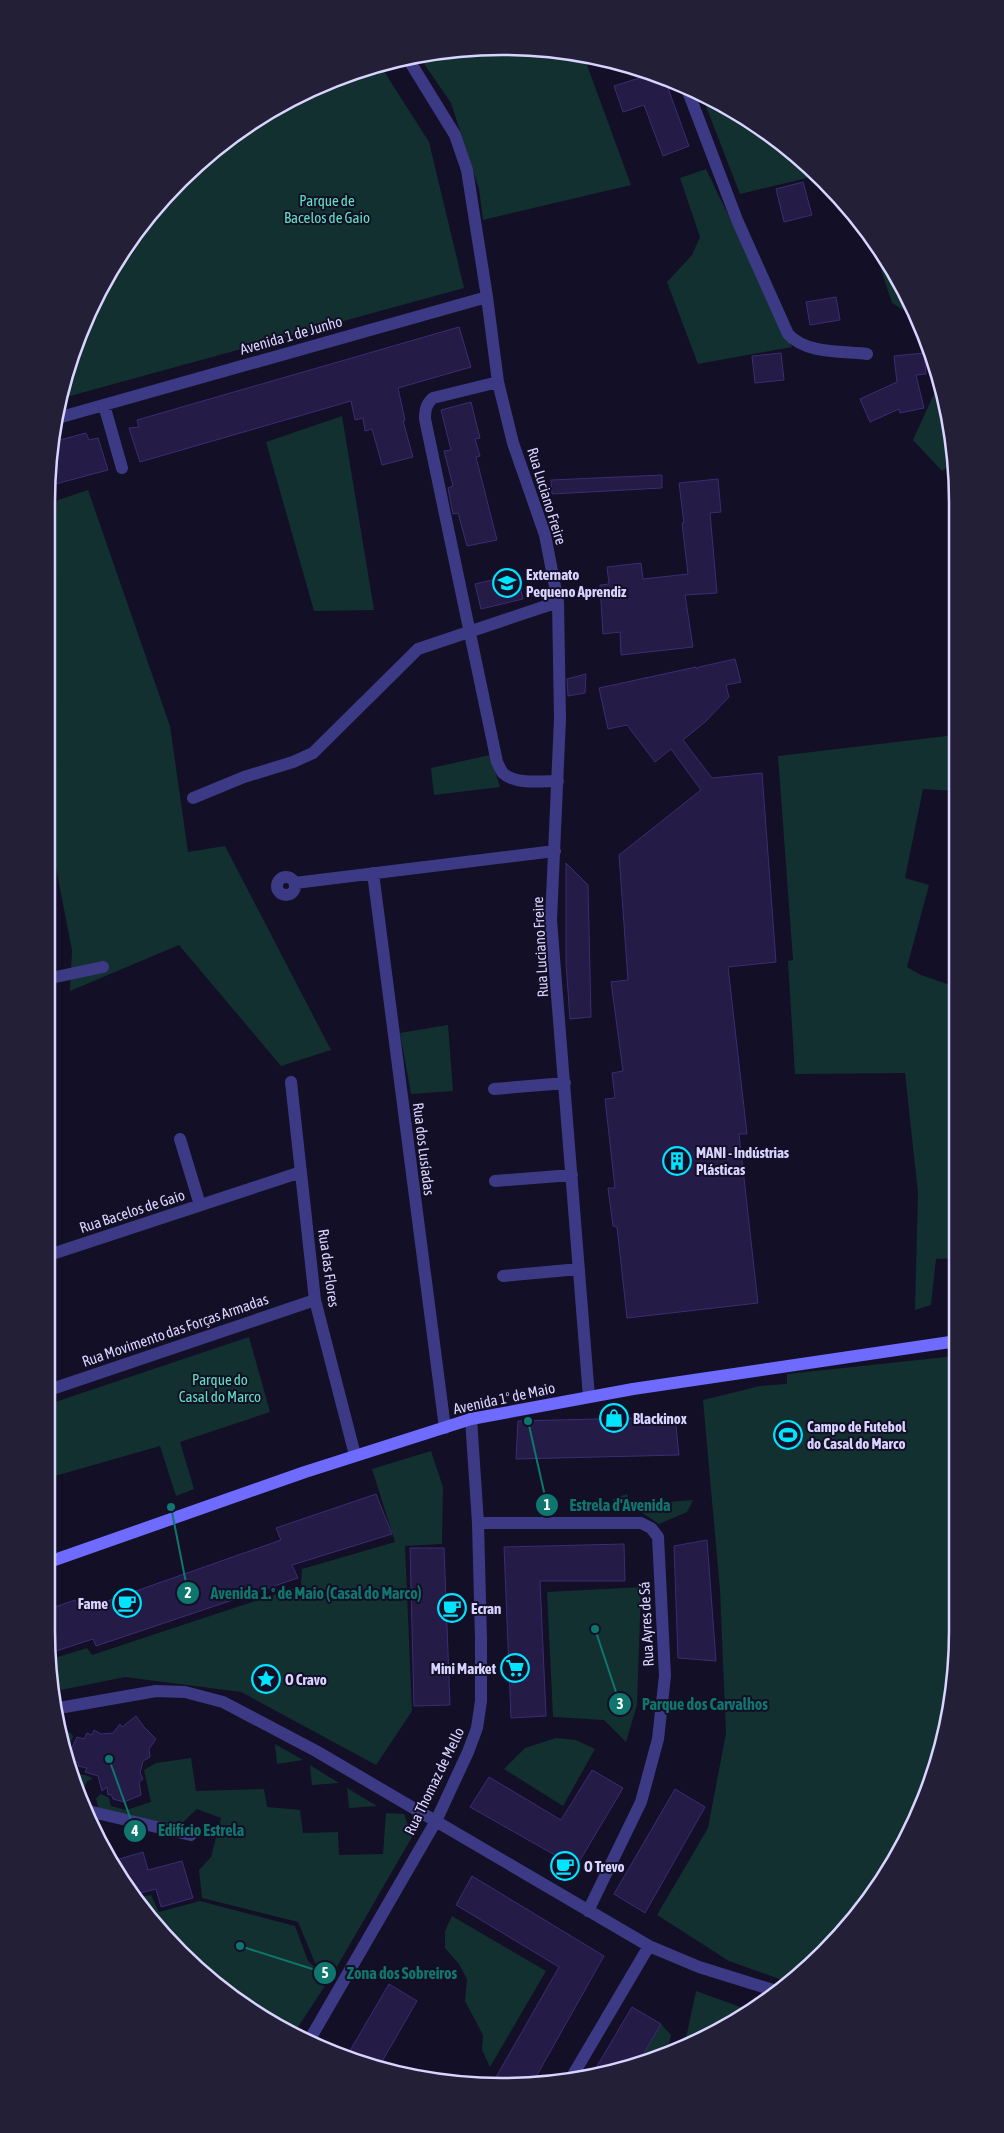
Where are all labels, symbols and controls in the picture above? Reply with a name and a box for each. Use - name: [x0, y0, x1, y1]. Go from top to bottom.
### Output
- park label: Parque de Bacelos de Gaio: [284, 192, 370, 226]
- street label: Avenida 1 de Junho: [238, 312, 344, 358]
- street label: Rua Luciano Freire: [524, 445, 570, 547]
- place label: Externato Pequeno Aprendiz: [526, 566, 627, 600]
- school or university icon: Externato Pequeno Aprendiz: [492, 568, 522, 598]
- street label: Rua Luciano Freire: [529, 896, 551, 998]
- street label: Rua dos Lusíadas: [410, 1102, 438, 1196]
- place label: MANI - Indústrias Plásticas: [696, 1144, 790, 1178]
- building icon: MANI - Indústrias Plásticas: [662, 1146, 692, 1176]
- street label: Rua Bacelos de Gaio: [77, 1186, 187, 1236]
- street label: Rua das Flores: [315, 1228, 343, 1308]
- street label: Rua Movimento das Forças Armadas: [80, 1290, 270, 1370]
- park label: Parque do Casal do Marco: [179, 1371, 261, 1405]
- street label: Avenida 1º de Maio: [452, 1379, 556, 1417]
- shop icon: Blackinox: [599, 1403, 629, 1433]
- place label: Blackinox: [633, 1410, 687, 1427]
- place label: Campo de Futebol do Casal do Marco: [807, 1418, 907, 1452]
- sports icon: Campo de Futebol do Casal do Marco: [773, 1420, 803, 1450]
- callout: Estrela d'Avenida: [534, 1489, 680, 1520]
- text: 1: [543, 1496, 551, 1513]
- text: Estrela d'Avenida: [569, 1496, 671, 1514]
- callout: Avenida 1.º de Maio (Casal do Marco): [176, 1578, 432, 1609]
- street label: Rua Ayres de Sá: [635, 1581, 657, 1667]
- text: 2: [184, 1584, 192, 1601]
- text: Avenida 1.º de Maio (Casal do Marco): [209, 1584, 422, 1602]
- cafe icon: Fame: [112, 1588, 142, 1618]
- cafe icon: Ecran: [437, 1593, 467, 1623]
- place label: Fame: [78, 1595, 108, 1612]
- place label: Ecran: [471, 1600, 501, 1617]
- supermarket icon: Mini Market: [500, 1653, 530, 1683]
- place label: Mini Market: [431, 1660, 497, 1677]
- place icon: O Cravo: [251, 1664, 281, 1694]
- place label: O Cravo: [285, 1671, 327, 1688]
- callout: Parque dos Carvalhos: [608, 1689, 778, 1720]
- text: 3: [616, 1695, 624, 1712]
- text: Parque dos Carvalhos: [642, 1695, 768, 1713]
- street label: Rua Thomaz de Mello: [401, 1725, 467, 1837]
- callout: Edifício Estrela: [122, 1815, 254, 1846]
- text: Edifício Estrela: [158, 1821, 244, 1839]
- text: 4: [130, 1822, 139, 1839]
- cafe icon: O Trevo: [550, 1851, 580, 1881]
- place label: O Trevo: [584, 1858, 625, 1875]
- callout: Zona dos Sobreiros: [312, 1958, 468, 1989]
- text: 5: [321, 1964, 329, 1981]
- text: Zona dos Sobreiros: [347, 1964, 458, 1982]

